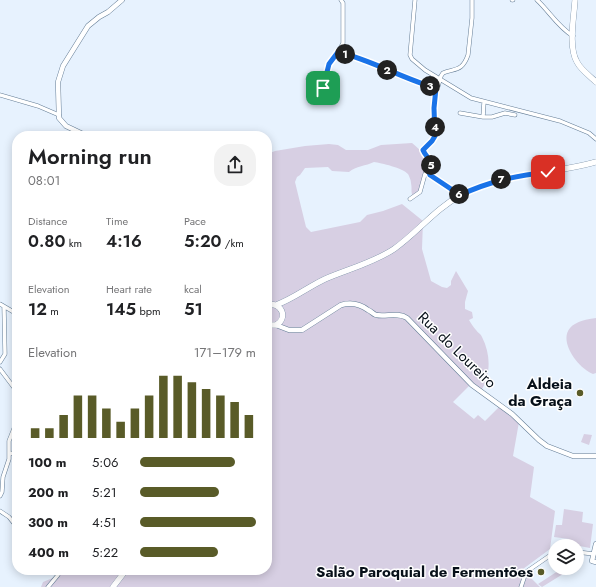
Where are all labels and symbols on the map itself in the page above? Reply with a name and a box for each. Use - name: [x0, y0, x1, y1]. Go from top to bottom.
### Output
- pin: 1: [335, 44, 355, 64]
- pin: 2: [377, 60, 397, 80]
- pin: [306, 71, 340, 105]
- pin: 3: [420, 76, 440, 96]
- pin: 4: [425, 117, 445, 137]
- pin: 5: [421, 155, 441, 175]
- pin: [531, 155, 565, 189]
- pin: 7: [491, 169, 511, 189]
- pin: 6: [449, 184, 469, 204]
- street label: Rua do Loureiro: [413, 307, 501, 393]
- place label: Aldeia da Graça: [508, 373, 572, 412]
- marker: Aldeia da Graça: [575, 388, 585, 398]
- place label: Salão Paroquial de Fermentões: [316, 561, 533, 583]
- marker: Salão Paroquial de Fermentões: [536, 567, 546, 577]

